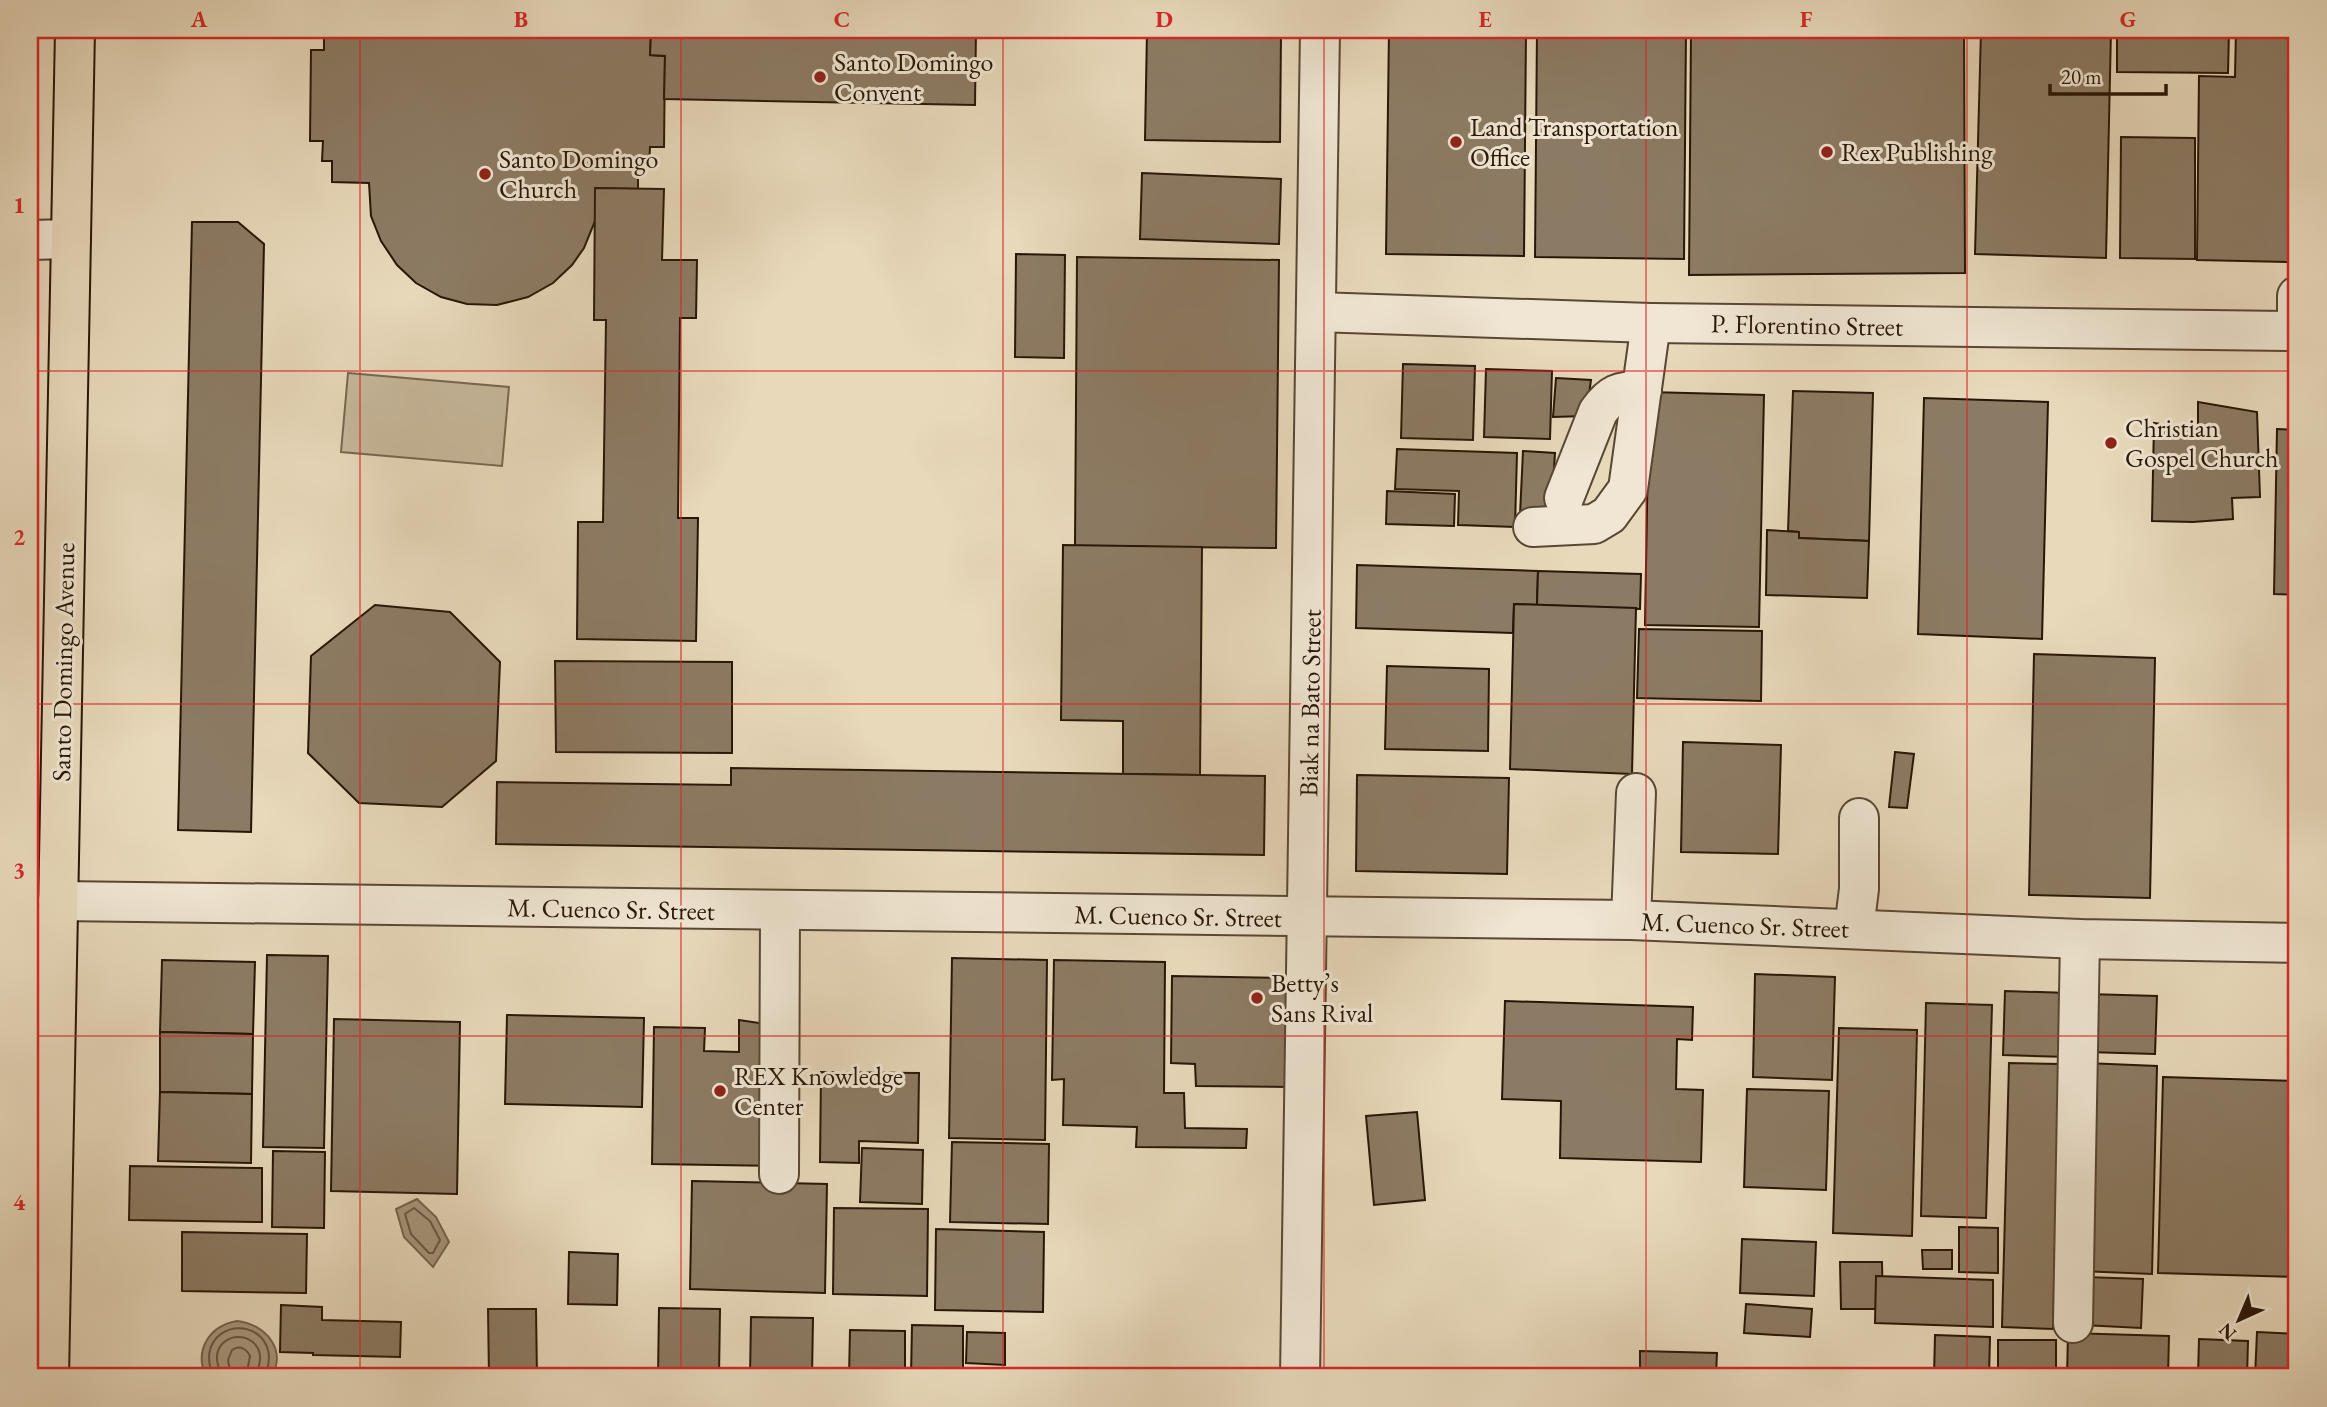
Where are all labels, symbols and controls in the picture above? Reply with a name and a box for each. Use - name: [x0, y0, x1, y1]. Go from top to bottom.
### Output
- text: A: [190, 4, 208, 34]
- text: B: [514, 4, 528, 34]
- text: C: [834, 4, 850, 34]
- text: D: [1155, 4, 1173, 34]
- text: E: [1478, 4, 1492, 34]
- text: F: [1800, 4, 1813, 34]
- text: G: [2120, 4, 2136, 34]
- place label: Santo Domingo Convent: [834, 45, 993, 109]
- scale bar: [2050, 52, 2166, 96]
- text: 20 m: [2061, 63, 2102, 90]
- marker: Santo Domingo Convent: [812, 69, 828, 85]
- place label: Land Transportation Office: [1470, 110, 1679, 174]
- marker: Land Transportation Office: [1448, 134, 1464, 150]
- place label: Rex Publishing: [1841, 135, 1993, 169]
- place label: Santo Domingo Church: [499, 142, 658, 206]
- marker: Rex Publishing: [1819, 144, 1835, 160]
- marker: Santo Domingo Church: [477, 166, 493, 182]
- text: 1: [13, 190, 25, 220]
- street label: P. Florentino Street: [1711, 306, 1903, 344]
- place label: Christian Gospel Church: [2125, 411, 2279, 475]
- marker: Christian Gospel Church: [2103, 435, 2119, 451]
- text: 2: [13, 522, 25, 552]
- street label: Santo Domingo Avenue: [44, 542, 82, 782]
- street label: Biak na Bato Street: [1291, 609, 1329, 797]
- text: 3: [13, 855, 25, 885]
- street label: M. Cuenco Sr. Street: [507, 890, 715, 928]
- street label: M. Cuenco Sr. Street: [1074, 897, 1282, 935]
- street label: M. Cuenco Sr. Street: [1641, 904, 1849, 946]
- place label: Betty’s Sans Rival: [1271, 966, 1373, 1030]
- marker: Betty’s Sans Rival: [1249, 990, 1265, 1006]
- place label: REX Knowledge Center: [734, 1059, 903, 1123]
- marker: REX Knowledge Center: [712, 1083, 728, 1099]
- text: 4: [13, 1187, 26, 1217]
- north arrow: [2204, 1284, 2274, 1354]
- text: N: [2213, 1317, 2242, 1346]

